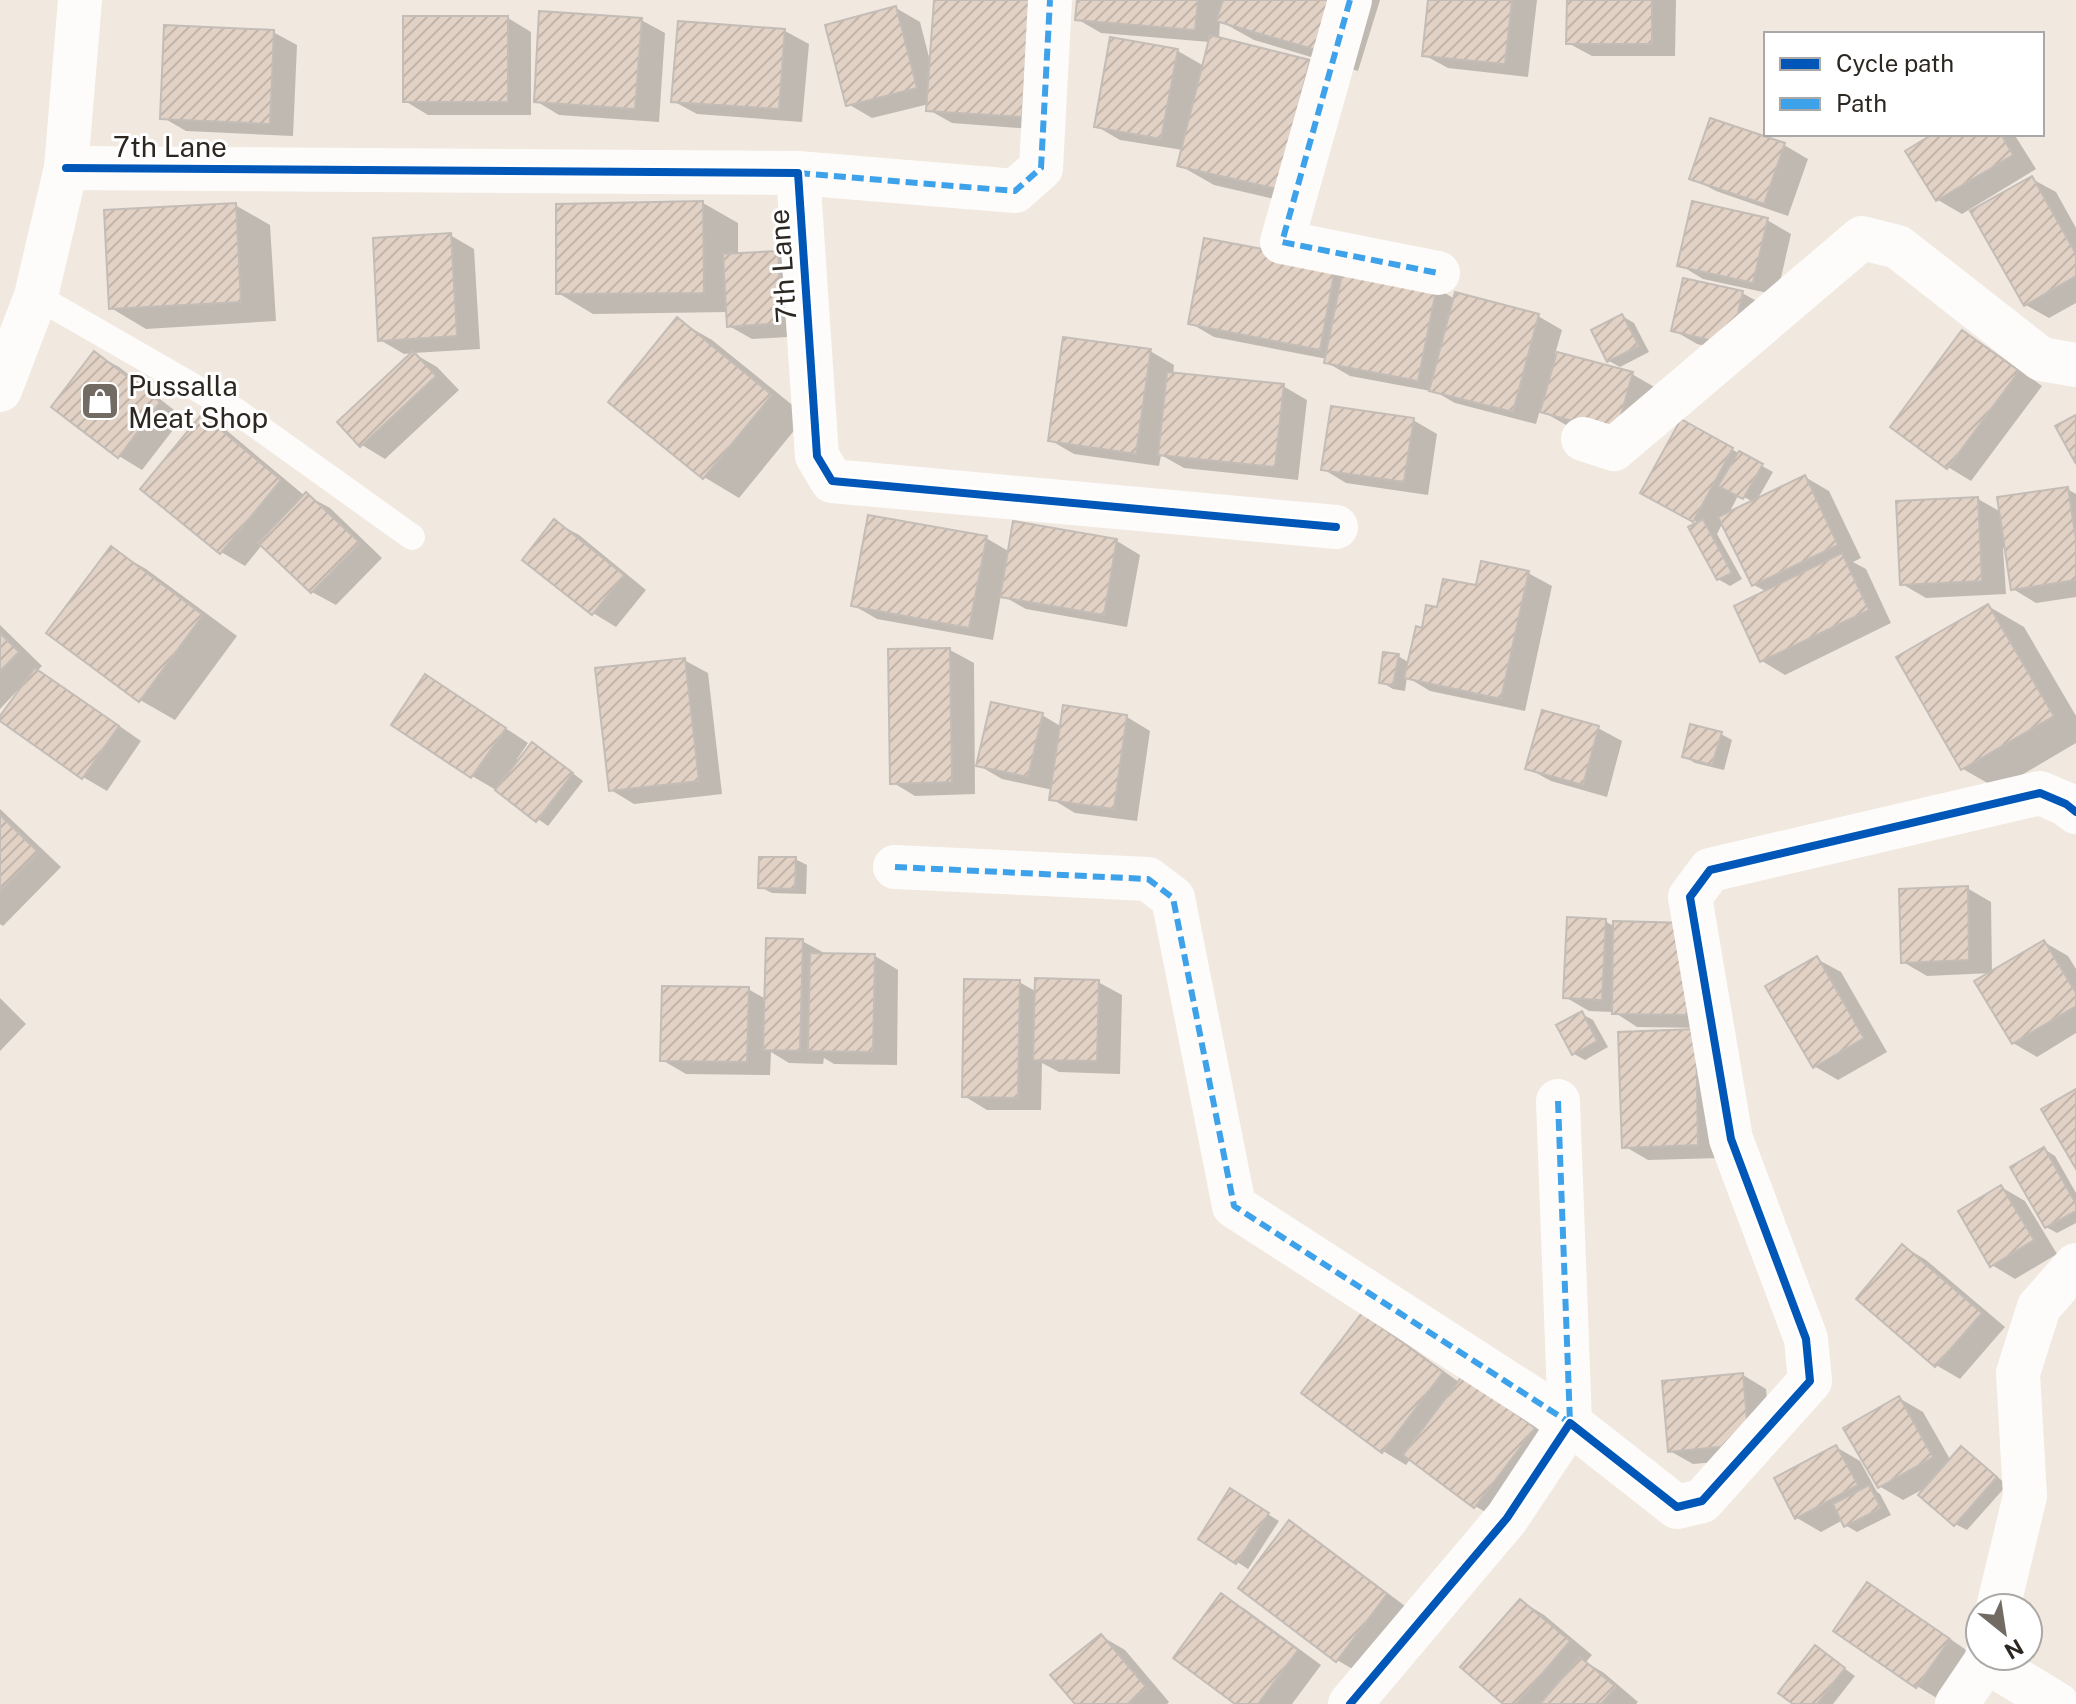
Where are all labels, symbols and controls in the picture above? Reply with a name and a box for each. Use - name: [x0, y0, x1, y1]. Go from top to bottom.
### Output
- legend: [1764, 32, 2044, 136]
- text: Cycle path: [1836, 49, 1954, 77]
- text: Path: [1836, 89, 1887, 117]
- street label: 7th Lane: [113, 130, 227, 163]
- street label: 7th Lane: [762, 208, 802, 324]
- place label: Pussalla Meat Shop: [128, 369, 268, 434]
- shop icon: Pussalla Meat Shop: [79, 380, 121, 422]
- north arrow: [1964, 1592, 2044, 1672]
- text: N: [2000, 1634, 2028, 1665]

